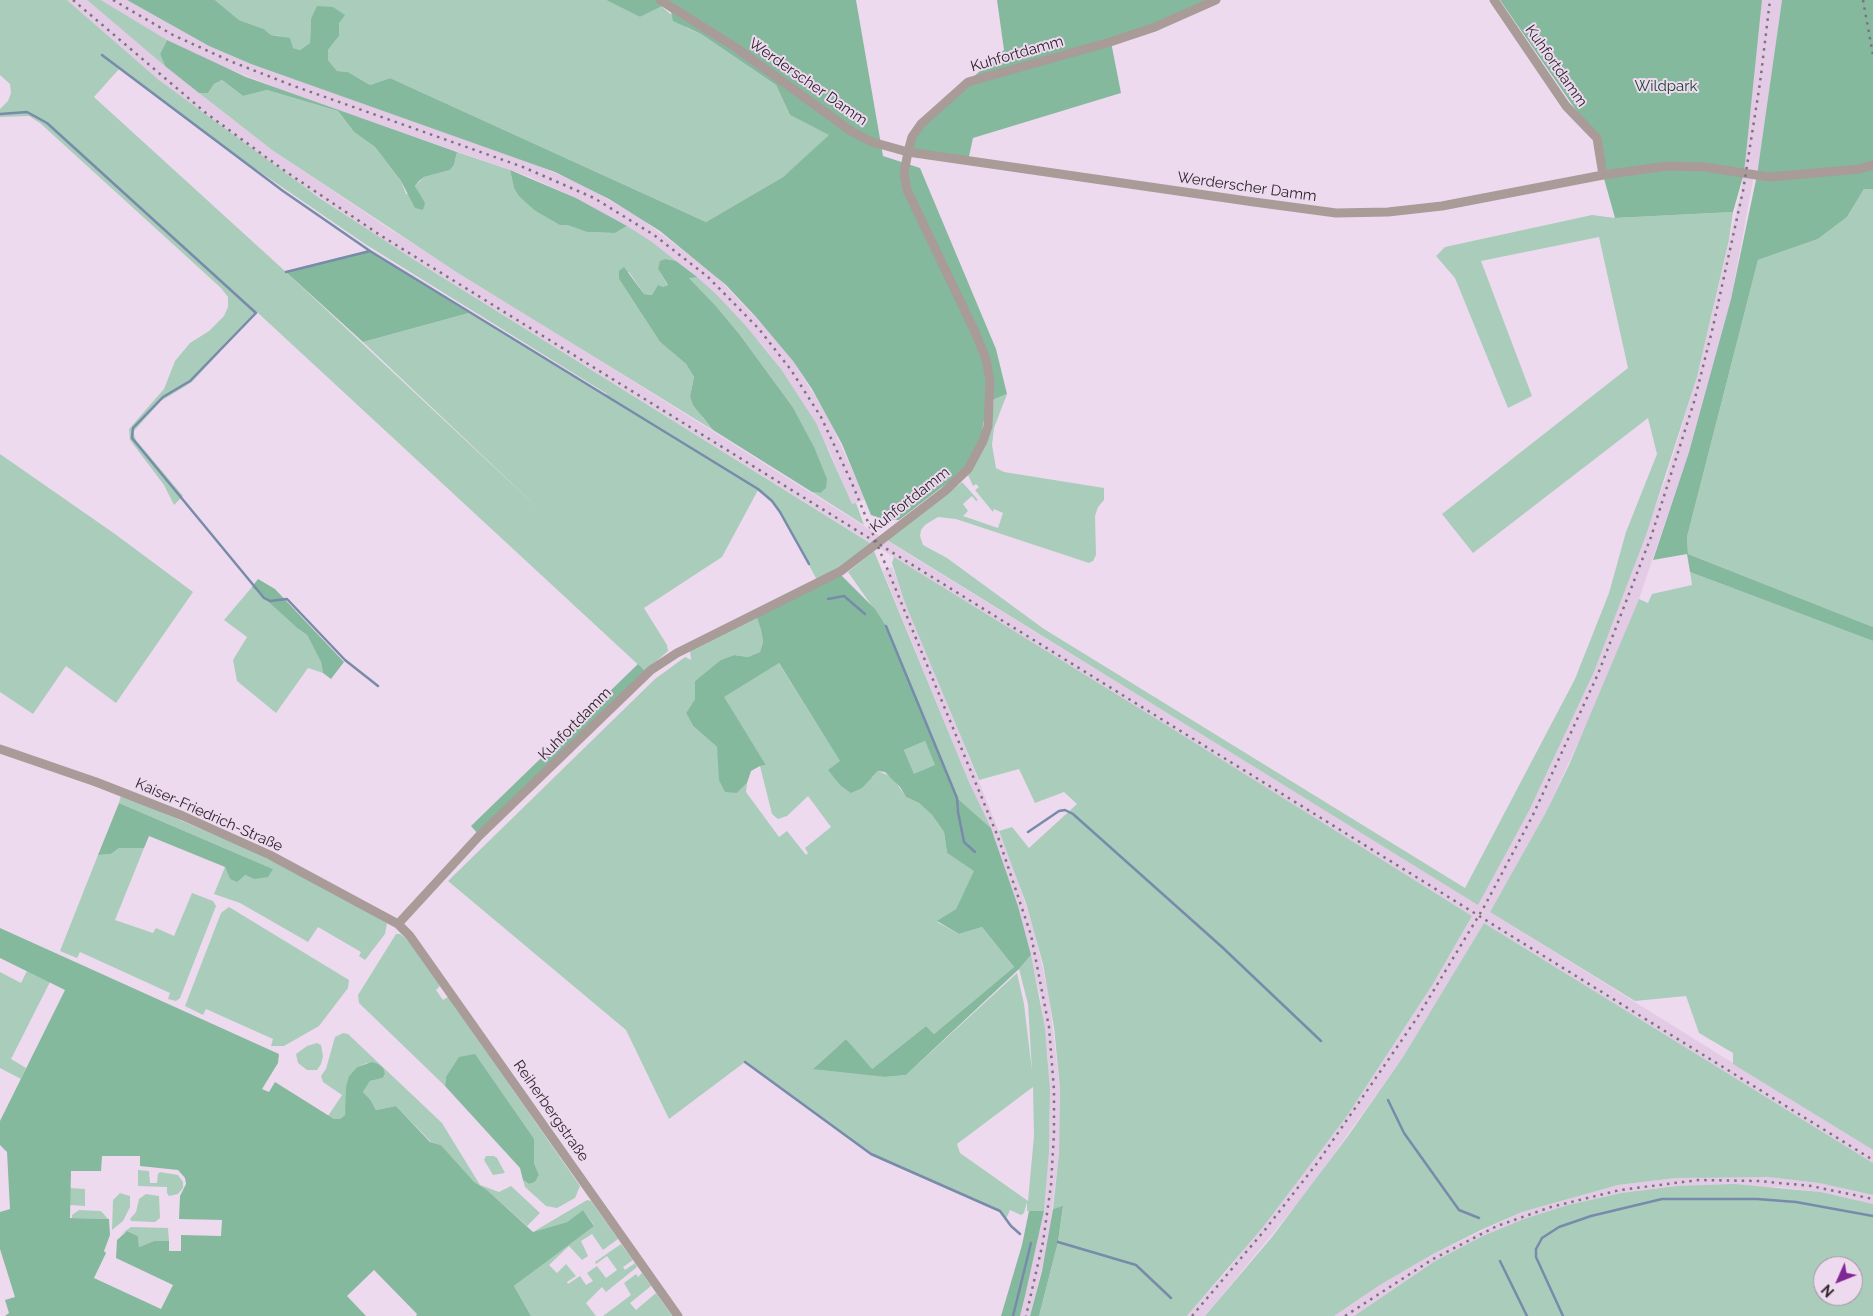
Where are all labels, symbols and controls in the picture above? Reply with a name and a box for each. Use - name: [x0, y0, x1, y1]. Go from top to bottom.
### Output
- street label: Kuhfortdamm: [1521, 22, 1591, 110]
- street label: Kuhfortdamm: [968, 32, 1066, 76]
- street label: Werderscher Damm: [745, 34, 871, 130]
- park label: Wildpark: [1634, 77, 1698, 95]
- street label: Werderscher Damm: [1176, 168, 1318, 206]
- street label: Kuhfortdamm: [867, 463, 953, 537]
- street label: Kuhfortdamm: [535, 684, 615, 764]
- street label: Kaiser-Friedrich-Straße: [133, 774, 285, 856]
- street label: Reiherbergstraße: [509, 1057, 593, 1165]
- north arrow: [1813, 1256, 1863, 1306]
- text: N: [1818, 1281, 1837, 1300]

